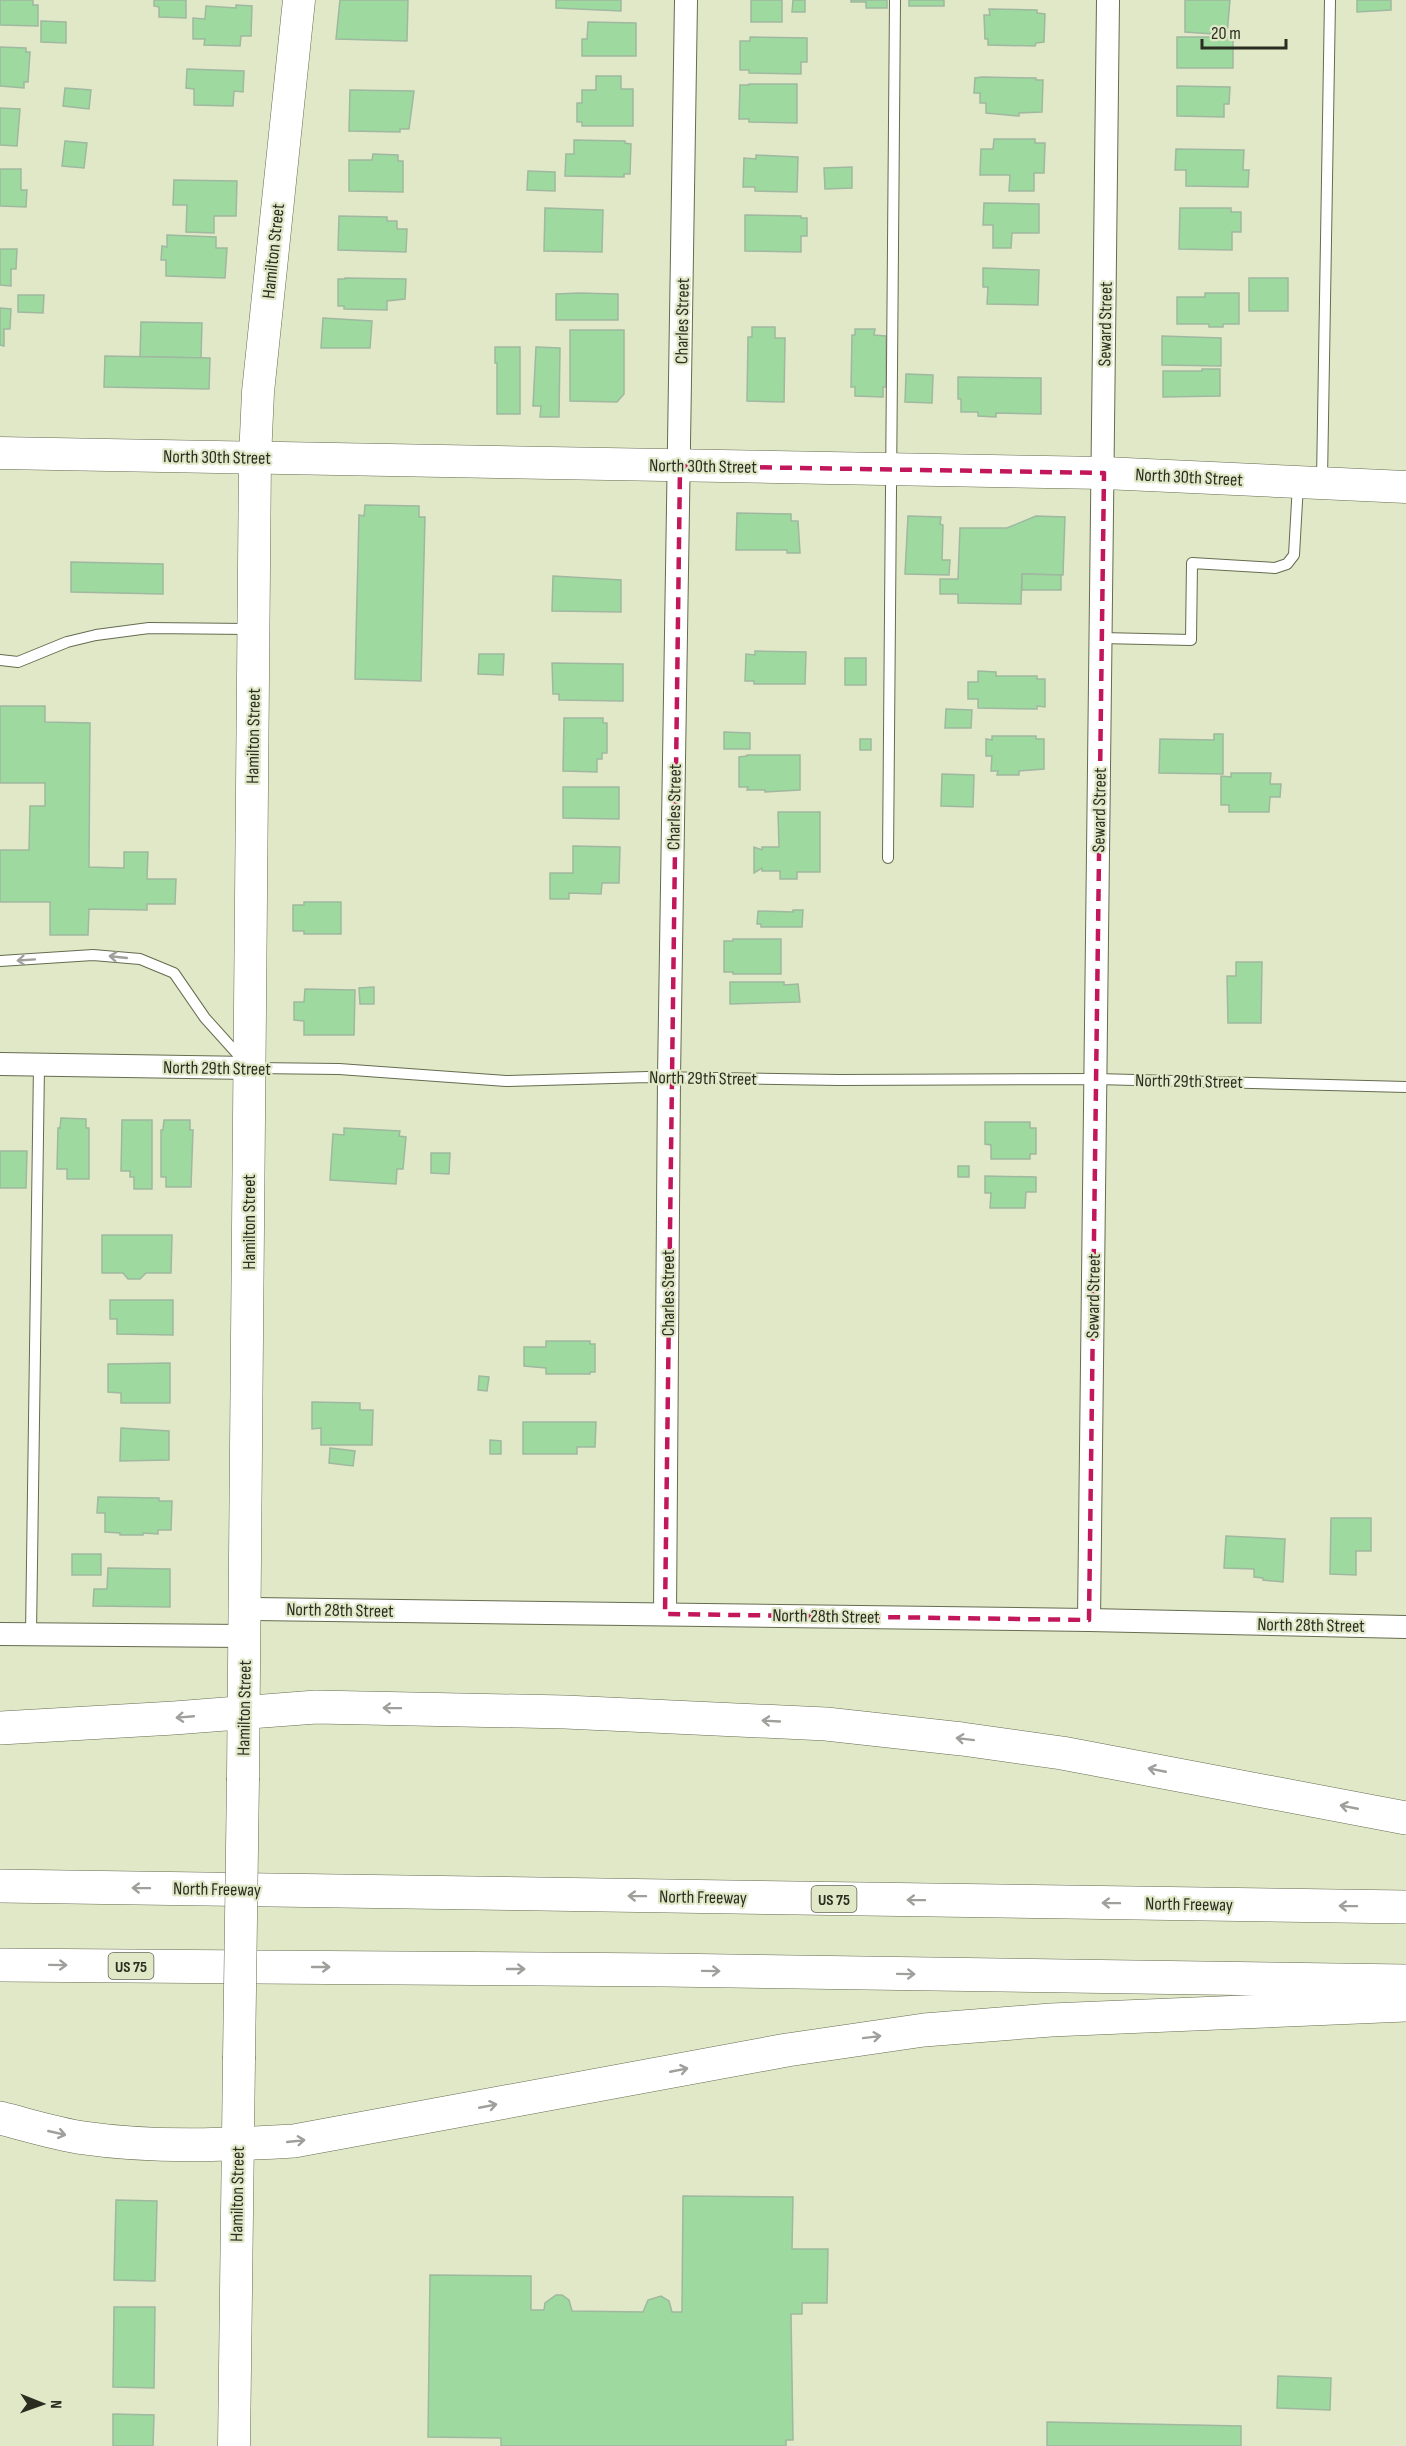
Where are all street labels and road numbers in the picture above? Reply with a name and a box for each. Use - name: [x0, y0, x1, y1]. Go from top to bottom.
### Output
- street label: Hamilton Street: [258, 202, 289, 300]
- street label: Charles Street: [671, 277, 694, 364]
- street label: Seward Street: [1094, 281, 1117, 367]
- street label: North 30th Street: [163, 446, 272, 469]
- street label: North 30th Street: [649, 455, 758, 478]
- street label: North 30th Street: [1135, 464, 1244, 491]
- street label: Hamilton Street: [242, 687, 265, 784]
- street label: Charles Street: [663, 763, 686, 850]
- street label: Seward Street: [1088, 767, 1111, 853]
- street label: North 29th Street: [163, 1057, 271, 1080]
- street label: North 29th Street: [649, 1067, 757, 1090]
- street label: North 29th Street: [1135, 1070, 1243, 1093]
- street label: Hamilton Street: [239, 1174, 260, 1270]
- street label: Charles Street: [658, 1249, 679, 1336]
- street label: Seward Street: [1082, 1253, 1105, 1339]
- street label: North 28th Street: [286, 1599, 394, 1622]
- street label: North 28th Street: [772, 1605, 880, 1628]
- street label: North 28th Street: [1257, 1614, 1365, 1637]
- street label: Hamilton Street: [233, 1659, 256, 1756]
- street label: North Freeway: [173, 1878, 261, 1901]
- street label: North Freeway: [659, 1886, 747, 1909]
- road number: US 75: [812, 1886, 856, 1912]
- street label: North Freeway: [1145, 1893, 1233, 1916]
- road number: US 75: [108, 1953, 154, 1979]
- street label: Hamilton Street: [226, 2145, 249, 2242]

